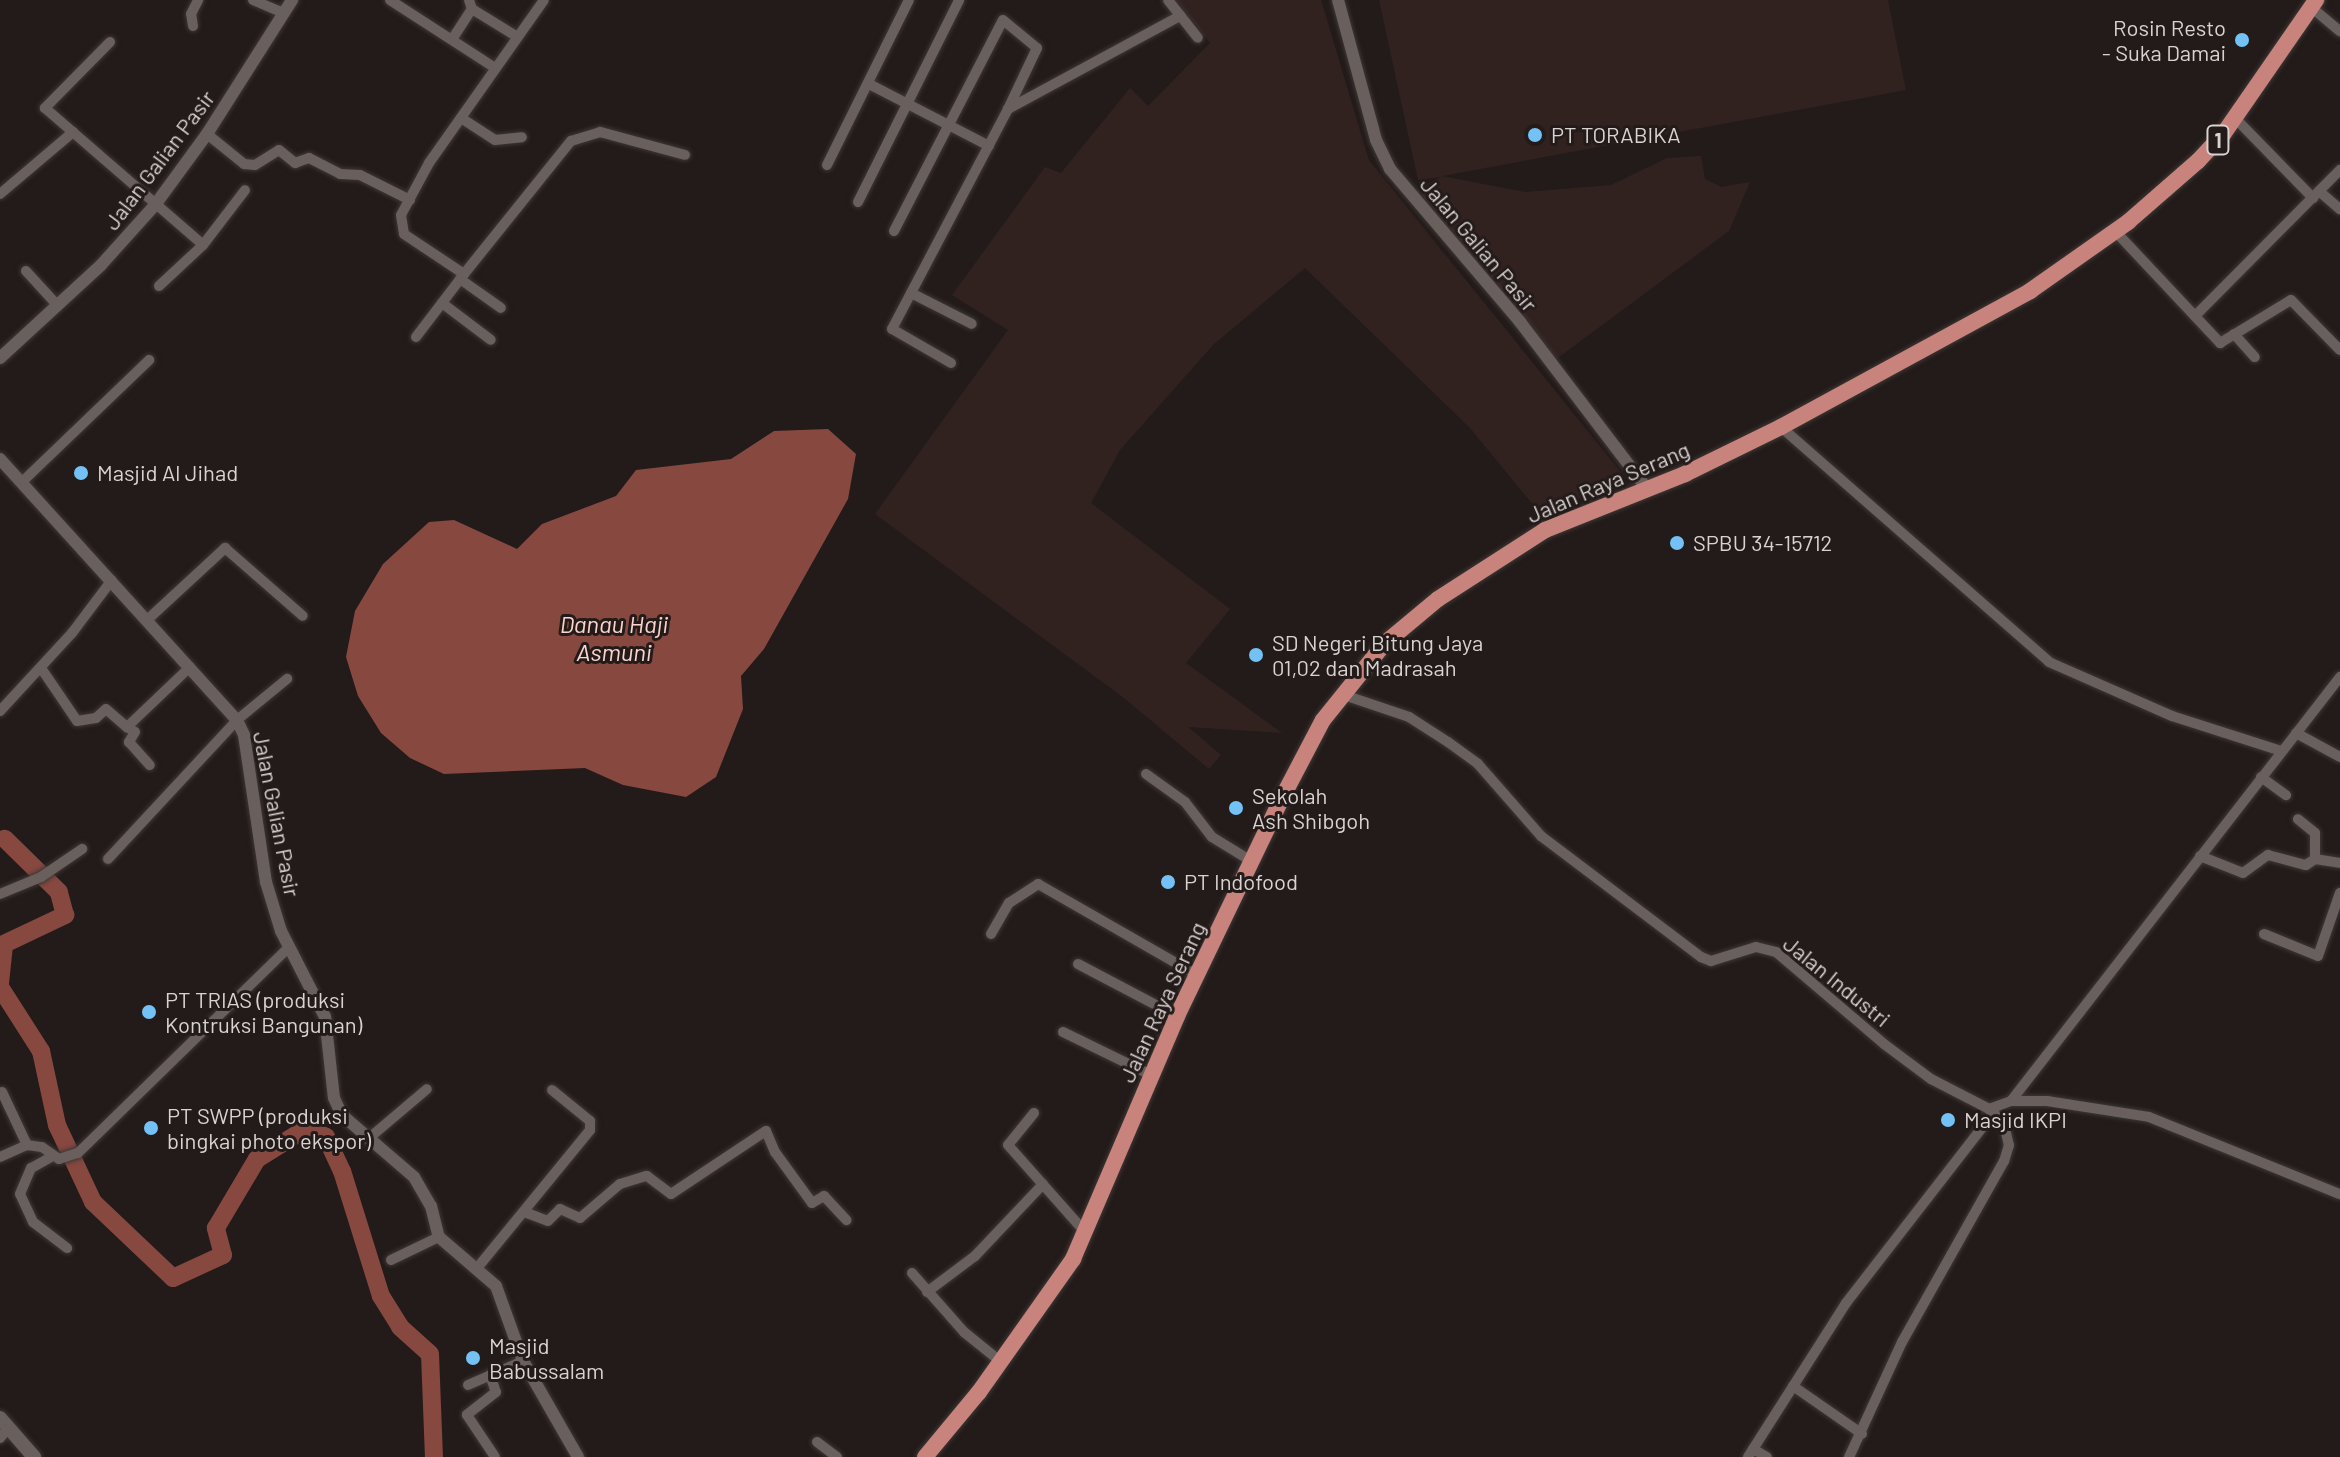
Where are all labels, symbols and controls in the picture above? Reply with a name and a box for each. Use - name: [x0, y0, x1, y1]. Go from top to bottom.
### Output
- place label: Rosin Resto - Suka Damai: [2102, 14, 2226, 66]
- marker: Rosin Resto - Suka Damai: [2233, 31, 2251, 49]
- street label: Jalan Galian Pasir: [98, 85, 220, 235]
- place label: PT TORABIKA: [1551, 122, 1681, 148]
- road number: 1: [2206, 124, 2230, 156]
- marker: PT TORABIKA: [1526, 126, 1544, 144]
- street label: Jalan Galian Pasir: [1415, 171, 1543, 317]
- street label: Jalan Raya Serang: [1523, 436, 1693, 528]
- place label: Masjid Al Jihad: [97, 460, 238, 486]
- marker: Masjid Al Jihad: [72, 464, 90, 482]
- place label: SPBU 34-15712: [1693, 530, 1832, 556]
- marker: SPBU 34-15712: [1668, 534, 1686, 552]
- water label: Danau Haji Asmuni: [560, 610, 668, 666]
- place label: SD Negeri Bitung Jaya 01,02 dan Madrasah: [1272, 629, 1483, 680]
- marker: SD Negeri Bitung Jaya 01,02 dan Madrasah: [1247, 646, 1265, 664]
- street label: Jalan Galian Pasir: [248, 729, 306, 899]
- place label: Sekolah Ash Shibgoh: [1252, 782, 1370, 834]
- marker: Sekolah Ash Shibgoh: [1227, 799, 1245, 817]
- place label: PT Indofood: [1184, 869, 1298, 895]
- marker: PT Indofood: [1159, 873, 1177, 891]
- street label: Jalan Raya Serang: [1113, 918, 1211, 1086]
- street label: Jalan Industri: [1778, 930, 1896, 1032]
- place label: PT TRIAS (produksi Kontruksi Bangunan): [165, 986, 362, 1038]
- marker: PT TRIAS (produksi Kontruksi Bangunan): [140, 1003, 158, 1021]
- place label: PT SWPP (produksi bingkai photo ekspor): [167, 1102, 371, 1154]
- place label: Masjid IKPI: [1964, 1107, 2067, 1133]
- marker: Masjid IKPI: [1939, 1111, 1957, 1129]
- marker: PT SWPP (produksi bingkai photo ekspor): [142, 1119, 160, 1137]
- place label: Masjid Babussalam: [489, 1332, 604, 1384]
- marker: Masjid Babussalam: [464, 1349, 482, 1367]

